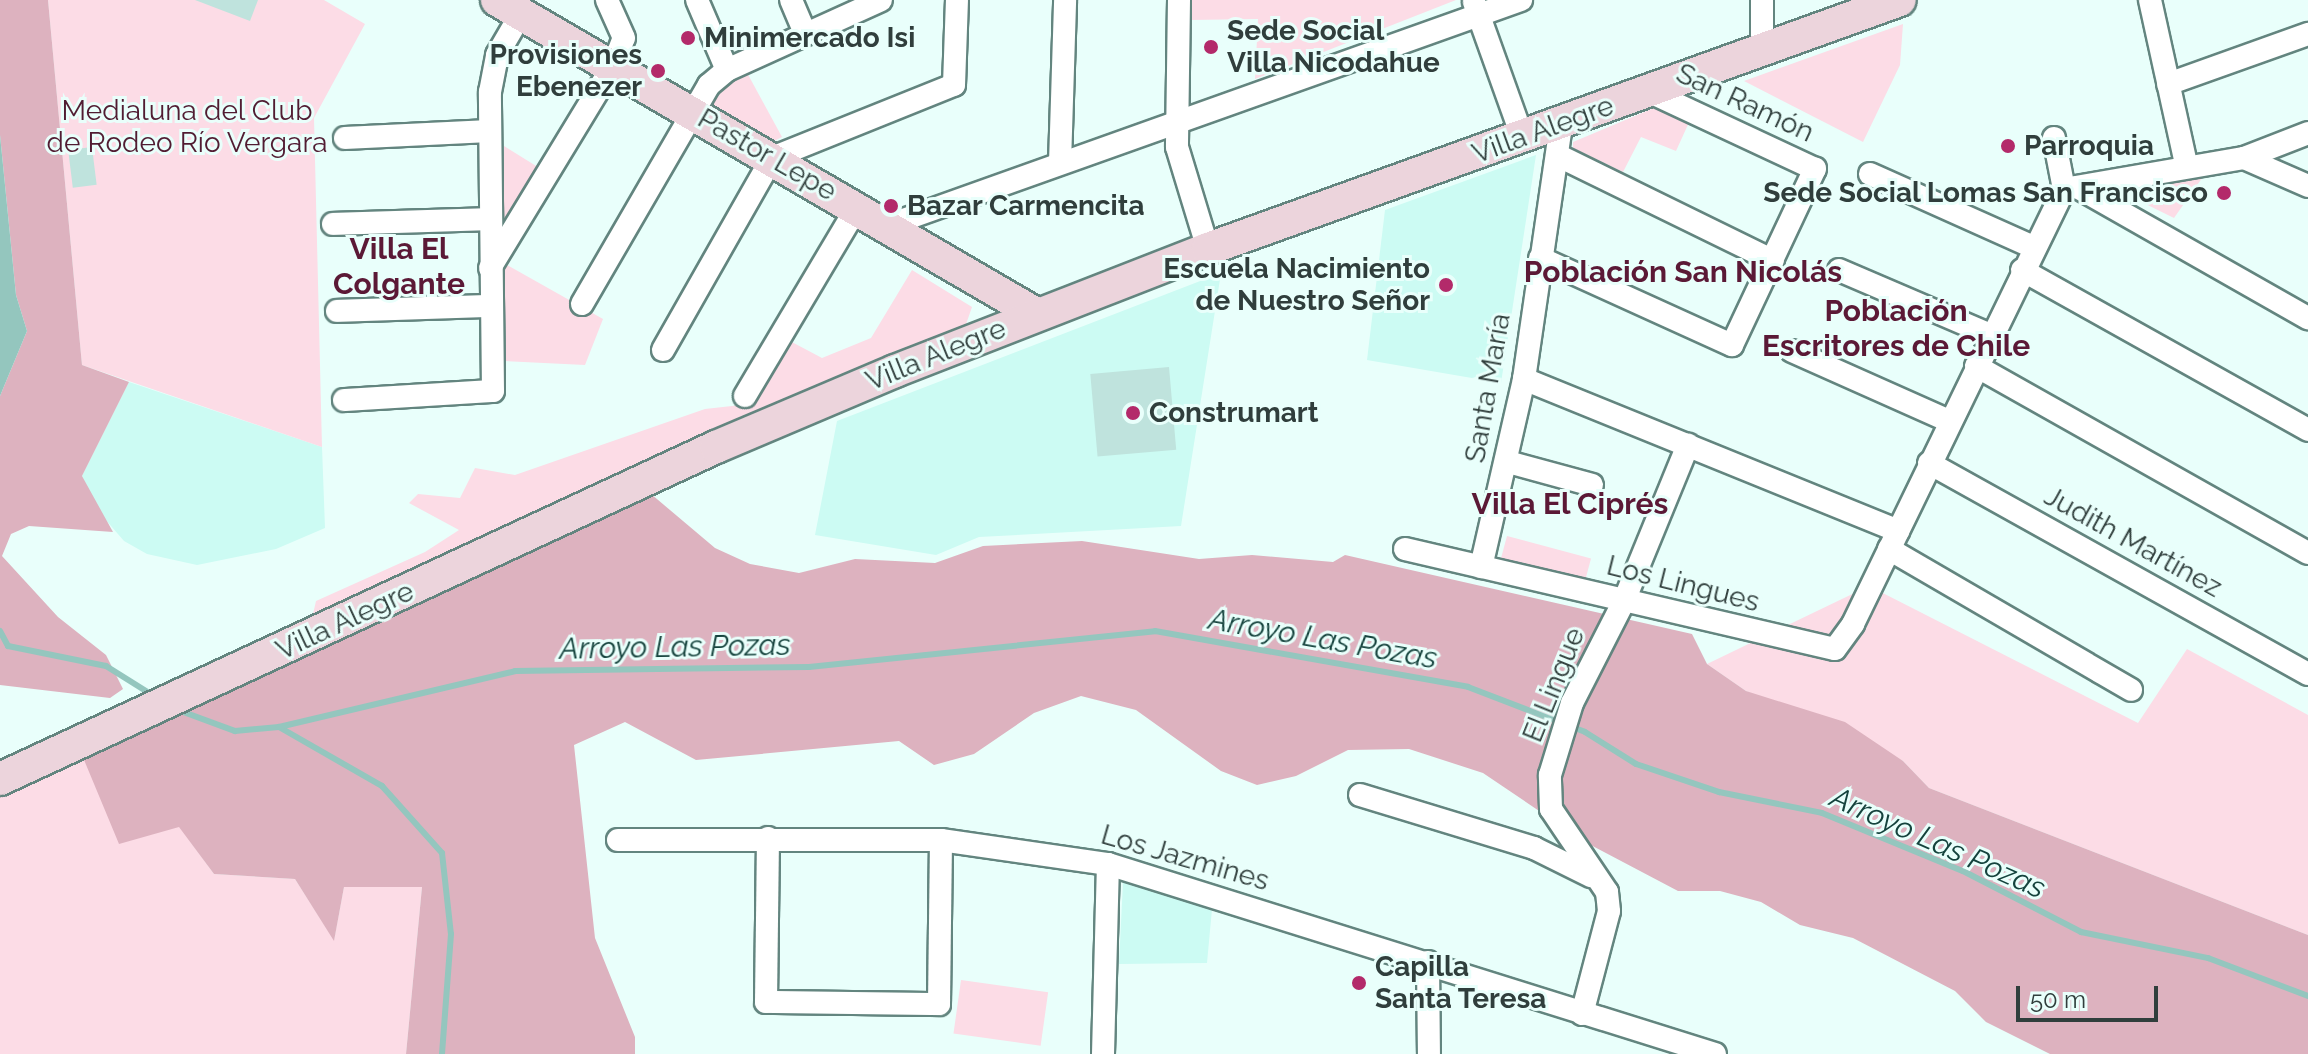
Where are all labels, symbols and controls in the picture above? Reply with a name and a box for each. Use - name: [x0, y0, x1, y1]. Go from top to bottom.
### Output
- place label: Sede Social Villa Nicodahue: [1227, 14, 1440, 80]
- place label: Minimercado Isi: [704, 21, 915, 55]
- marker: Minimercado Isi: [679, 29, 697, 47]
- place label: Provisiones Ebenezer: [489, 38, 642, 104]
- marker: Sede Social Villa Nicodahue: [1202, 38, 1220, 56]
- street label: San Ramón: [1671, 57, 1819, 149]
- marker: Provisiones Ebenezer: [649, 62, 667, 80]
- street label: Villa Alegre: [1467, 89, 1619, 171]
- park label: Medialuna del Club de Rodeo Río Vergara: [46, 94, 328, 160]
- street label: Pastor Lepe: [691, 102, 843, 208]
- place label: Parroquia: [2024, 129, 2154, 163]
- marker: Parroquia: [1999, 137, 2017, 155]
- place label: Sede Social Lomas San Francisco: [1763, 176, 2208, 210]
- marker: Sede Social Lomas San Francisco: [2215, 184, 2233, 202]
- place label: Bazar Carmencita: [907, 189, 1145, 223]
- marker: Bazar Carmencita: [882, 197, 900, 215]
- district label: Villa El Colgante: [333, 231, 465, 302]
- place label: Escuela Nacimiento de Nuestro Señor: [1163, 252, 1430, 318]
- district label: Población San Nicolás: [1524, 254, 1842, 290]
- marker: Escuela Nacimiento de Nuestro Señor: [1437, 276, 1455, 294]
- district label: Población Escritores de Chile: [1762, 293, 2030, 364]
- street label: Santa María: [1458, 311, 1518, 465]
- street label: Villa Alegre: [861, 312, 1011, 398]
- place label: Construmart: [1149, 396, 1318, 430]
- marker: Construmart: [1124, 404, 1142, 422]
- street label: Judith Martínez: [2038, 479, 2228, 605]
- district label: Villa El Ciprés: [1471, 486, 1669, 522]
- street label: Los Lingues: [1603, 549, 1763, 619]
- street label: Villa Alegre: [270, 574, 420, 668]
- water label: Arroyo Las Pozas: [1206, 601, 1440, 677]
- street label: El Lingue: [1516, 623, 1592, 747]
- water label: Arroyo Las Pozas: [559, 627, 791, 667]
- water label: Arroyo Las Pozas: [1825, 780, 2051, 906]
- street label: Los Jazmines: [1097, 818, 1273, 898]
- place label: Capilla Santa Teresa: [1375, 950, 1547, 1016]
- scale bar: [2020, 970, 2162, 1020]
- marker: Capilla Santa Teresa: [1350, 974, 1368, 992]
- text: 50 m: [2030, 985, 2086, 1014]

